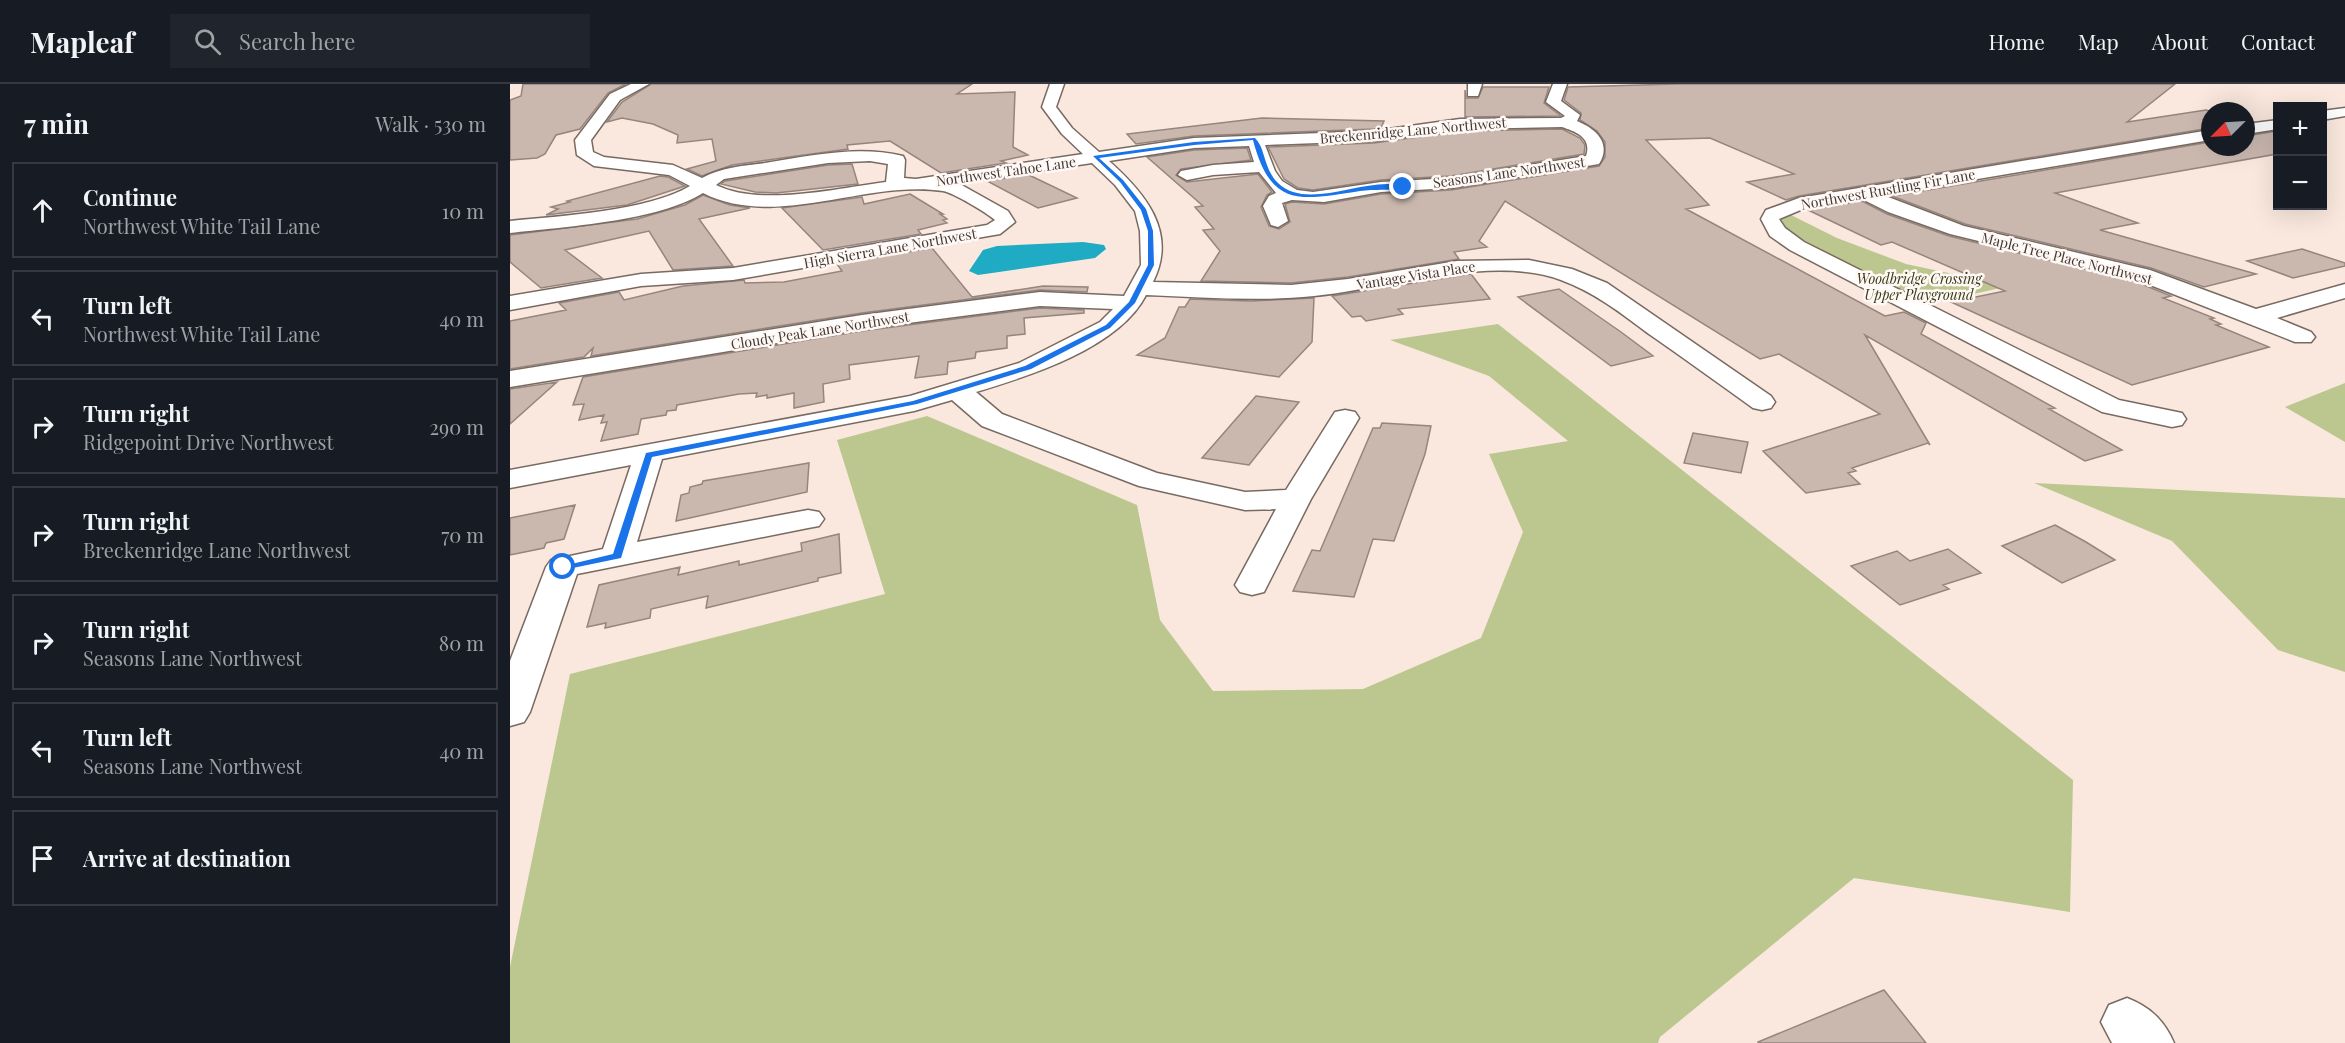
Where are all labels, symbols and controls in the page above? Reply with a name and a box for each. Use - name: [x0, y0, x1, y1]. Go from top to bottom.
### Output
- search box: [170, 14, 590, 68]
- text: Mapleaf: [30, 23, 134, 60]
- icon: search: [191, 25, 224, 58]
- text: Search here: [239, 26, 355, 56]
- text: Home: [1989, 27, 2045, 55]
- text: Map: [2078, 27, 2119, 55]
- text: About: [2152, 27, 2208, 55]
- text: Contact: [2241, 27, 2315, 55]
- north arrow: [2201, 102, 2255, 156]
- map controls: [2273, 102, 2327, 210]
- button: +: [2273, 102, 2327, 156]
- text: 7 min: [24, 106, 89, 141]
- text: Walk · 530 m: [375, 110, 486, 137]
- street label: Breckenridge Lane Northwest: [1319, 112, 1508, 148]
- street label: Northwest Tahoe Lane: [935, 152, 1077, 190]
- street label: Seasons Lane Northwest: [1432, 152, 1587, 192]
- button: −: [2273, 156, 2327, 210]
- street label: Northwest Rustling Fir Lane: [1799, 164, 1977, 214]
- route end: [1389, 173, 1415, 199]
- text: Continue: [83, 182, 177, 212]
- icon: ahead: [26, 194, 59, 227]
- text: 10 m: [442, 197, 484, 224]
- text: Northwest White Tail Lane: [83, 212, 320, 239]
- street label: High Sierra Lane Northwest: [802, 223, 979, 273]
- street label: Maple Tree Place Northwest: [1980, 228, 2155, 289]
- street label: Vantage Vista Place: [1354, 256, 1477, 294]
- park label: Woodbridge Crossing Upper Playground: [1856, 269, 1983, 304]
- text: Turn left: [83, 290, 172, 320]
- icon: left: [26, 302, 59, 335]
- text: 40 m: [439, 305, 484, 332]
- street label: Cloudy Peak Lane Northwest: [729, 306, 912, 353]
- text: Northwest White Tail Lane: [83, 320, 320, 347]
- text: Turn right: [83, 398, 189, 428]
- icon: right: [26, 410, 59, 443]
- text: 290 m: [430, 413, 484, 440]
- text: Ridgepoint Drive Northwest: [83, 428, 334, 455]
- text: Turn right: [83, 506, 189, 536]
- icon: right: [26, 518, 59, 551]
- text: 70 m: [441, 521, 484, 548]
- text: Breckenridge Lane Northwest: [83, 536, 350, 563]
- route start: [549, 553, 575, 579]
- text: Turn right: [83, 614, 189, 644]
- icon: right: [26, 626, 59, 659]
- text: 80 m: [439, 629, 484, 656]
- text: Seasons Lane Northwest: [83, 644, 302, 671]
- text: Turn left: [83, 722, 172, 752]
- icon: left: [26, 734, 59, 767]
- text: 40 m: [439, 737, 484, 764]
- text: Seasons Lane Northwest: [83, 752, 302, 779]
- icon: arrive: [26, 842, 59, 875]
- text: Arrive at destination: [83, 843, 291, 873]

